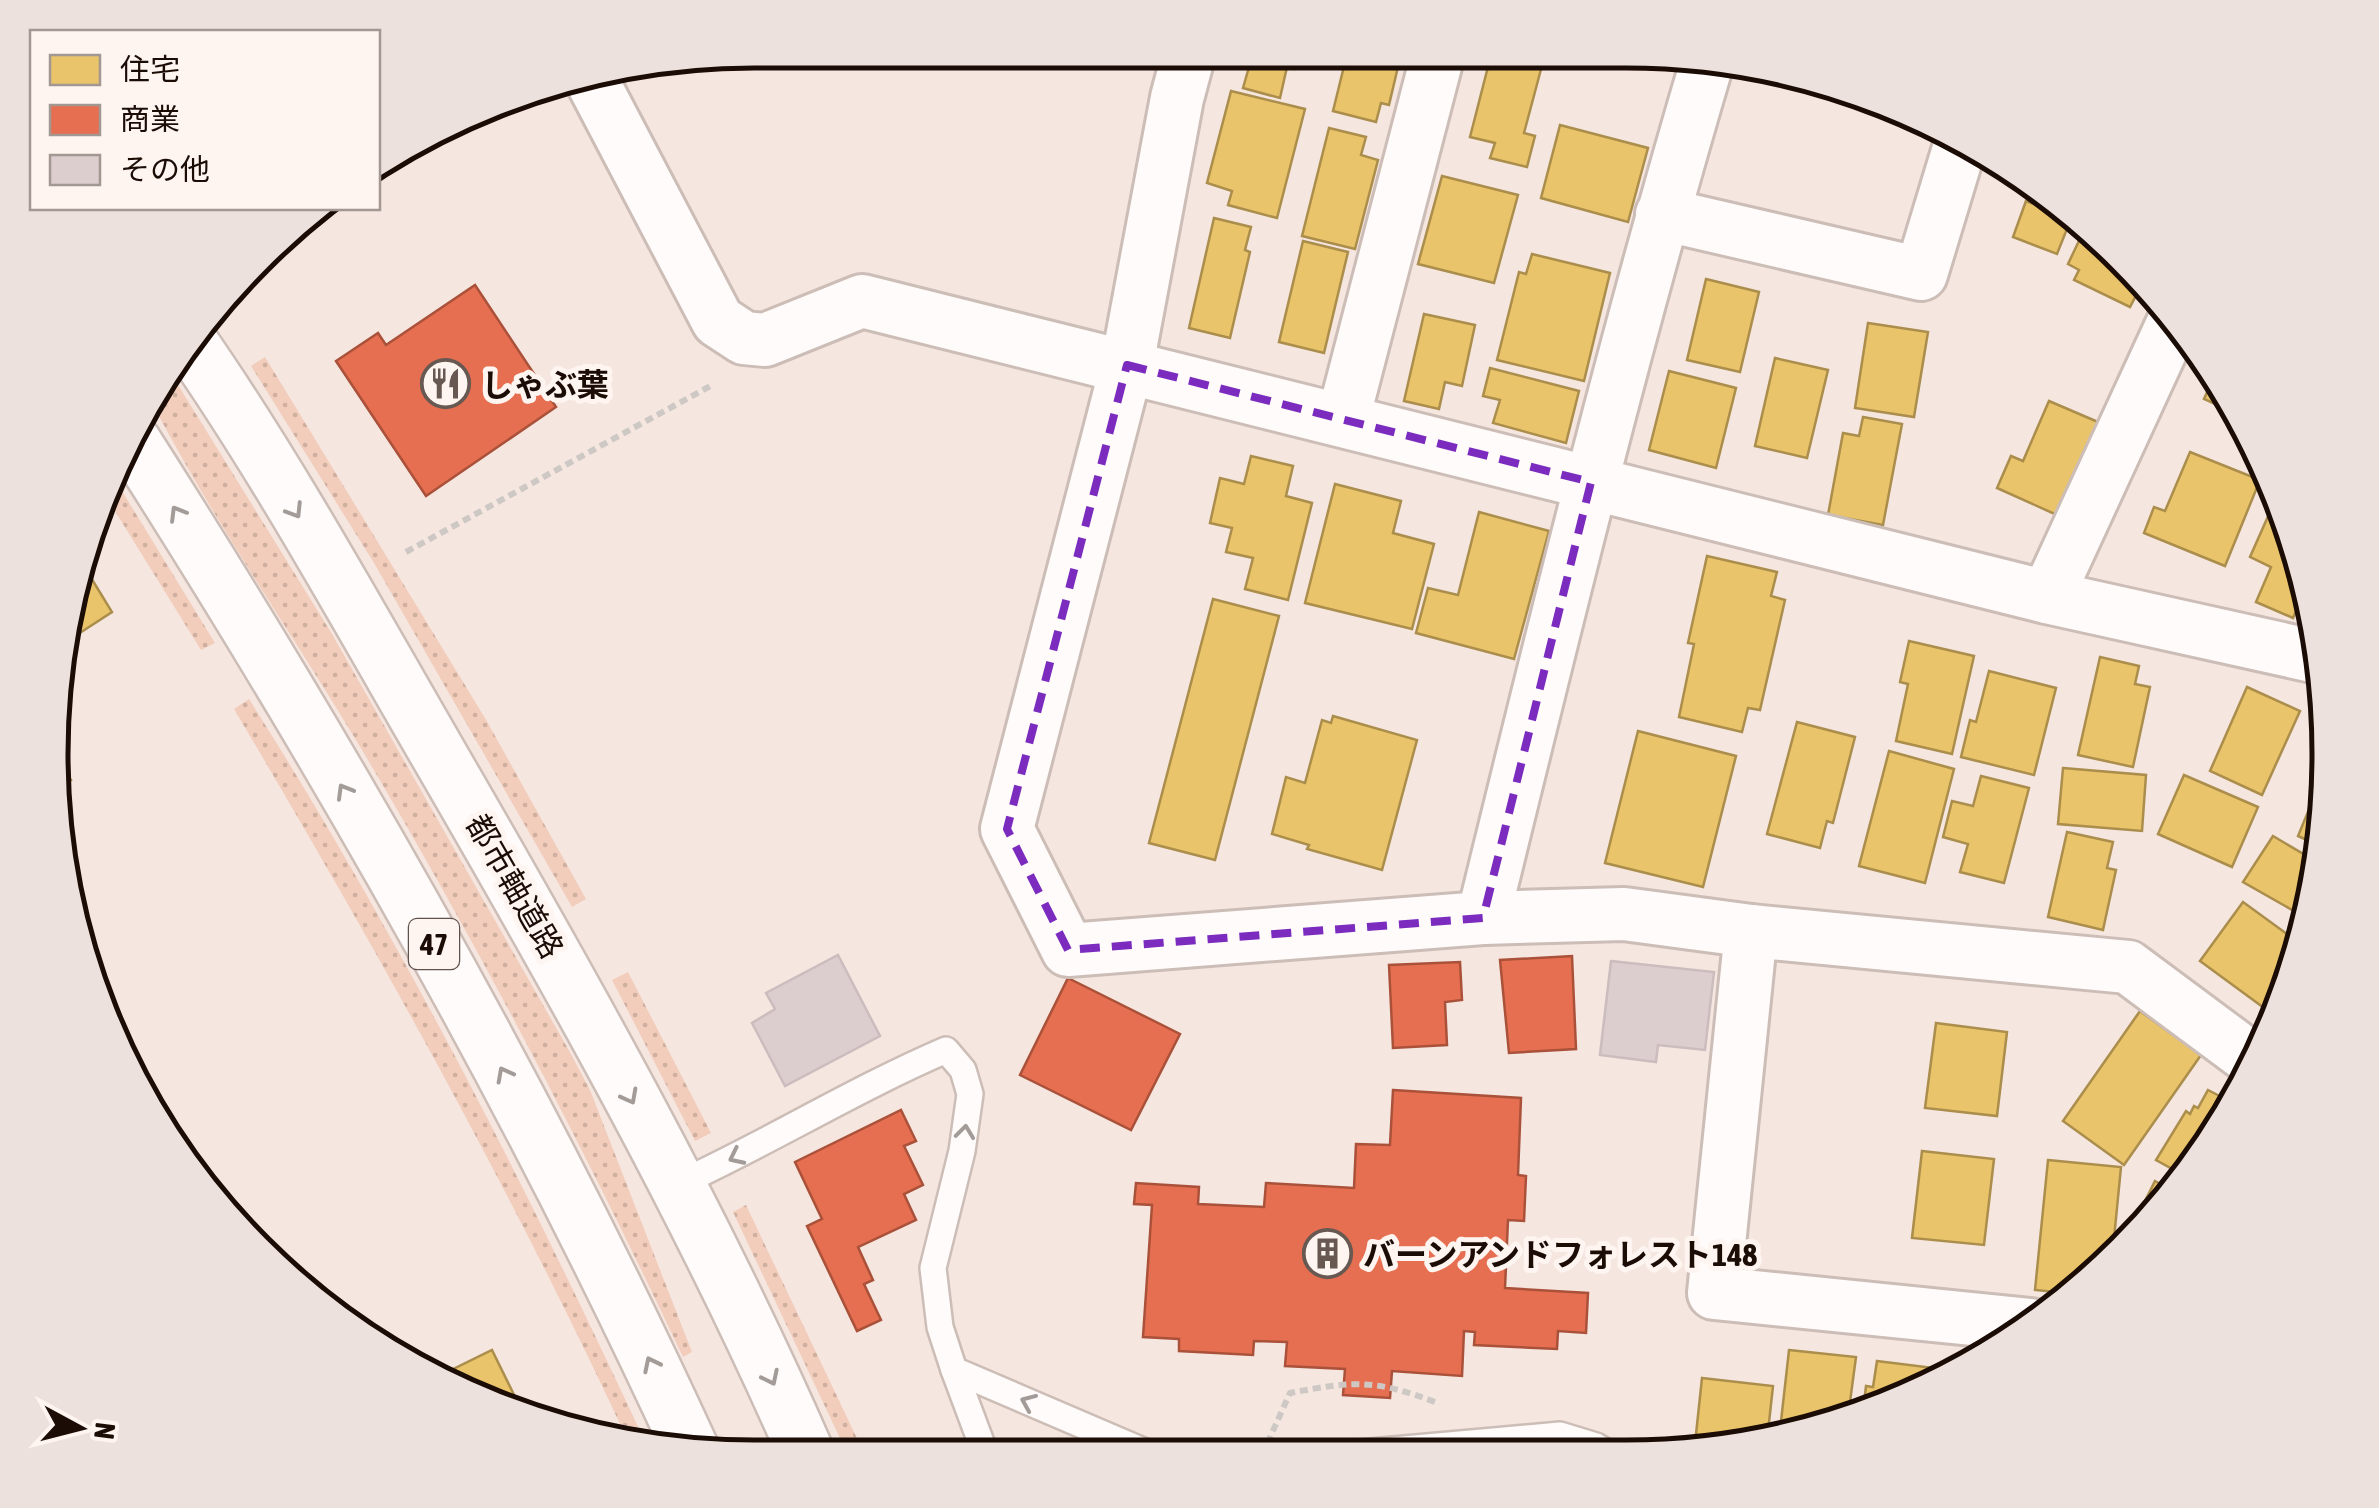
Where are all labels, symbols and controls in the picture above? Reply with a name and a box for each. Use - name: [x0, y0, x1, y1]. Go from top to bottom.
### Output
- legend: [30, 30, 380, 210]
- text: 住宅: [120, 52, 180, 86]
- text: 商業: [120, 102, 180, 136]
- text: その他: [120, 152, 210, 186]
- restaurant icon: しゃぶ葉: [420, 358, 472, 410]
- place label: しゃぶ葉: [481, 366, 609, 403]
- one-way arrow: [283, 500, 302, 518]
- one-way arrow: [170, 505, 189, 523]
- one-way arrow: [337, 784, 357, 802]
- street label: 都市軸道路: [459, 807, 571, 965]
- road number: 47: [409, 919, 459, 969]
- one-way arrow: [497, 1067, 516, 1085]
- one-way arrow: [618, 1087, 637, 1105]
- one-way arrow: [954, 1123, 975, 1139]
- one-way arrow: [728, 1145, 746, 1164]
- building icon: バーンアンドフォレスト148: [1302, 1228, 1354, 1280]
- place label: バーンアンドフォレスト148: [1363, 1236, 1757, 1273]
- one-way arrow: [643, 1356, 663, 1374]
- one-way arrow: [759, 1367, 778, 1385]
- north arrow: [30, 1378, 130, 1478]
- one-way arrow: [1020, 1394, 1038, 1414]
- text: N: [88, 1421, 122, 1441]

